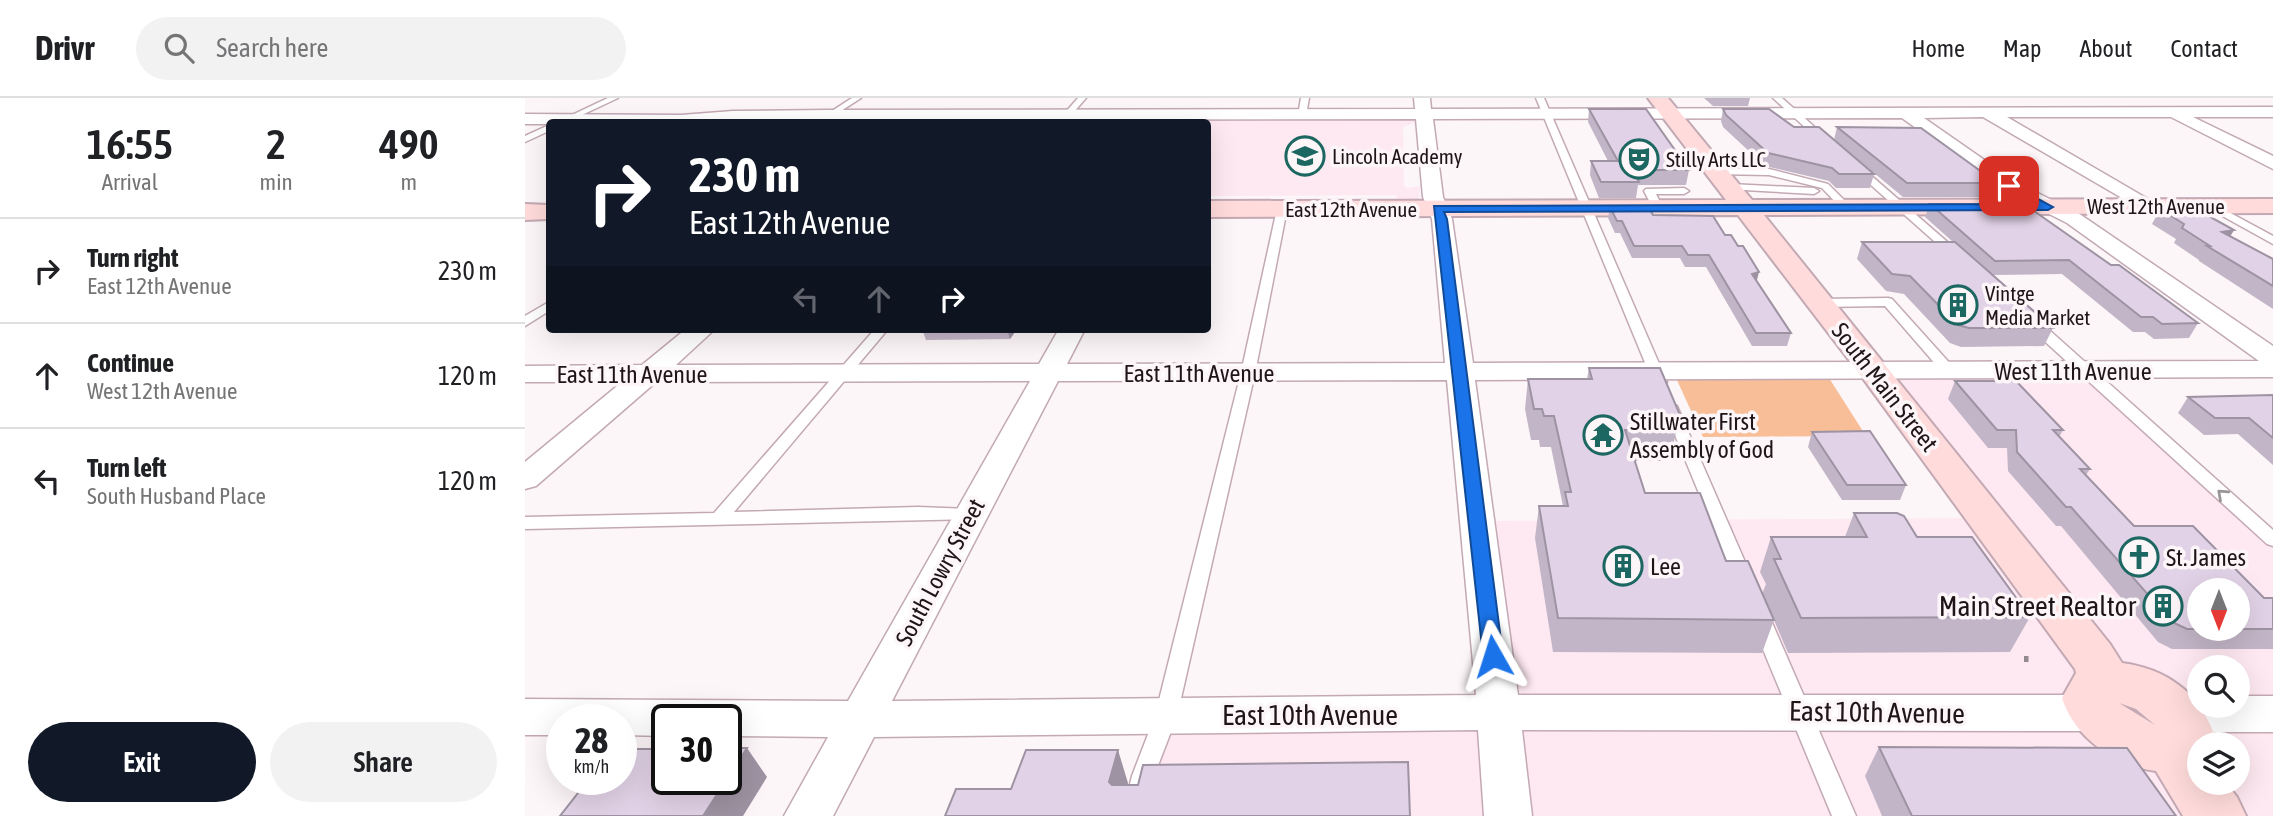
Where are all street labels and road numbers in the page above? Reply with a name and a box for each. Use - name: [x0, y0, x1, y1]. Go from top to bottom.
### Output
- street label: West 12th Avenue: [2087, 194, 2225, 218]
- street label: East 12th Avenue: [1285, 197, 1417, 221]
- street label: South Main Street: [1827, 318, 1943, 457]
- street label: West 11th Avenue: [1994, 358, 2152, 385]
- street label: East 11th Avenue: [1124, 360, 1274, 387]
- street label: East 11th Avenue: [557, 361, 707, 388]
- street label: South Lowry Street: [890, 494, 990, 650]
- street label: East 10th Avenue: [1789, 694, 1965, 730]
- street label: East 10th Avenue: [1222, 699, 1398, 731]

